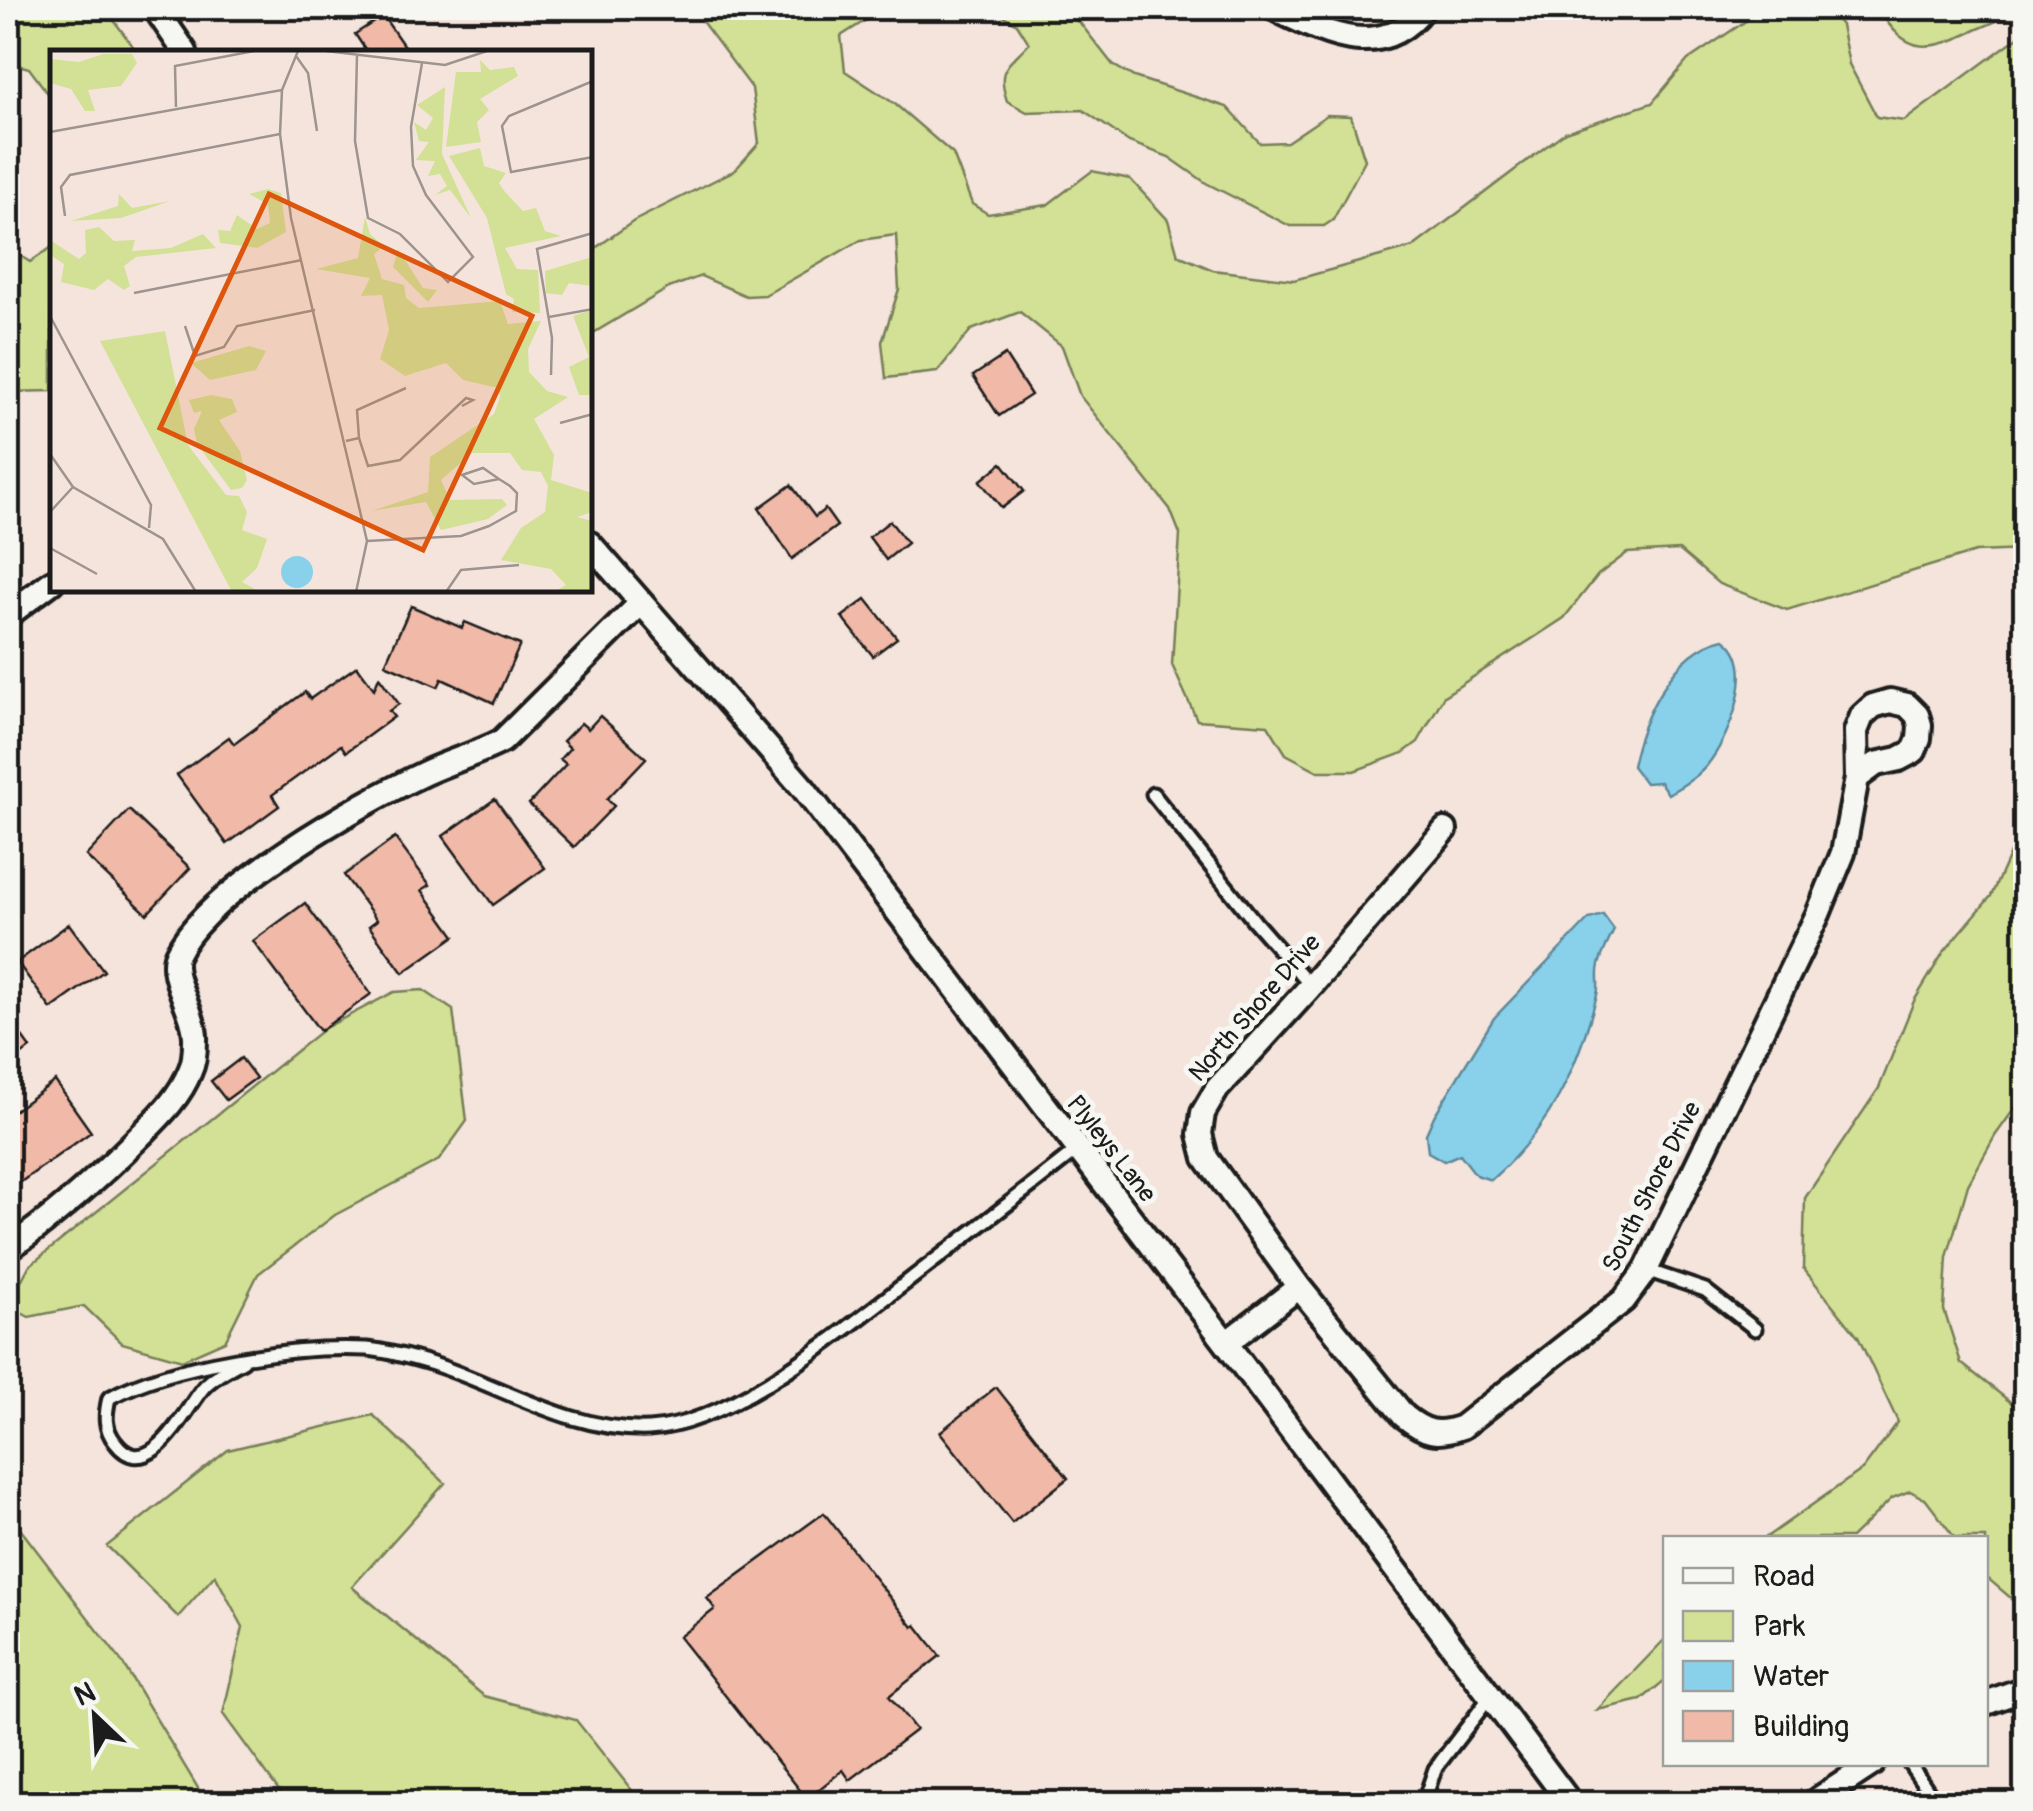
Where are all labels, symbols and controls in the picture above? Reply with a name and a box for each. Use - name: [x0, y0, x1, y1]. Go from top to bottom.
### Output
- inset map: [50, 50, 592, 592]
- street label: North Shore Drive: [1182, 927, 1328, 1088]
- street label: Plyleys Lane: [1060, 1089, 1163, 1209]
- street label: South Shore Drive: [1596, 1096, 1709, 1277]
- legend: [1663, 1536, 1988, 1766]
- text: Road: [1753, 1558, 1815, 1595]
- text: Park: [1753, 1608, 1806, 1645]
- text: Water: [1753, 1658, 1830, 1695]
- north arrow: [45, 1666, 145, 1766]
- text: N: [69, 1675, 101, 1715]
- text: Building: [1753, 1708, 1849, 1745]

